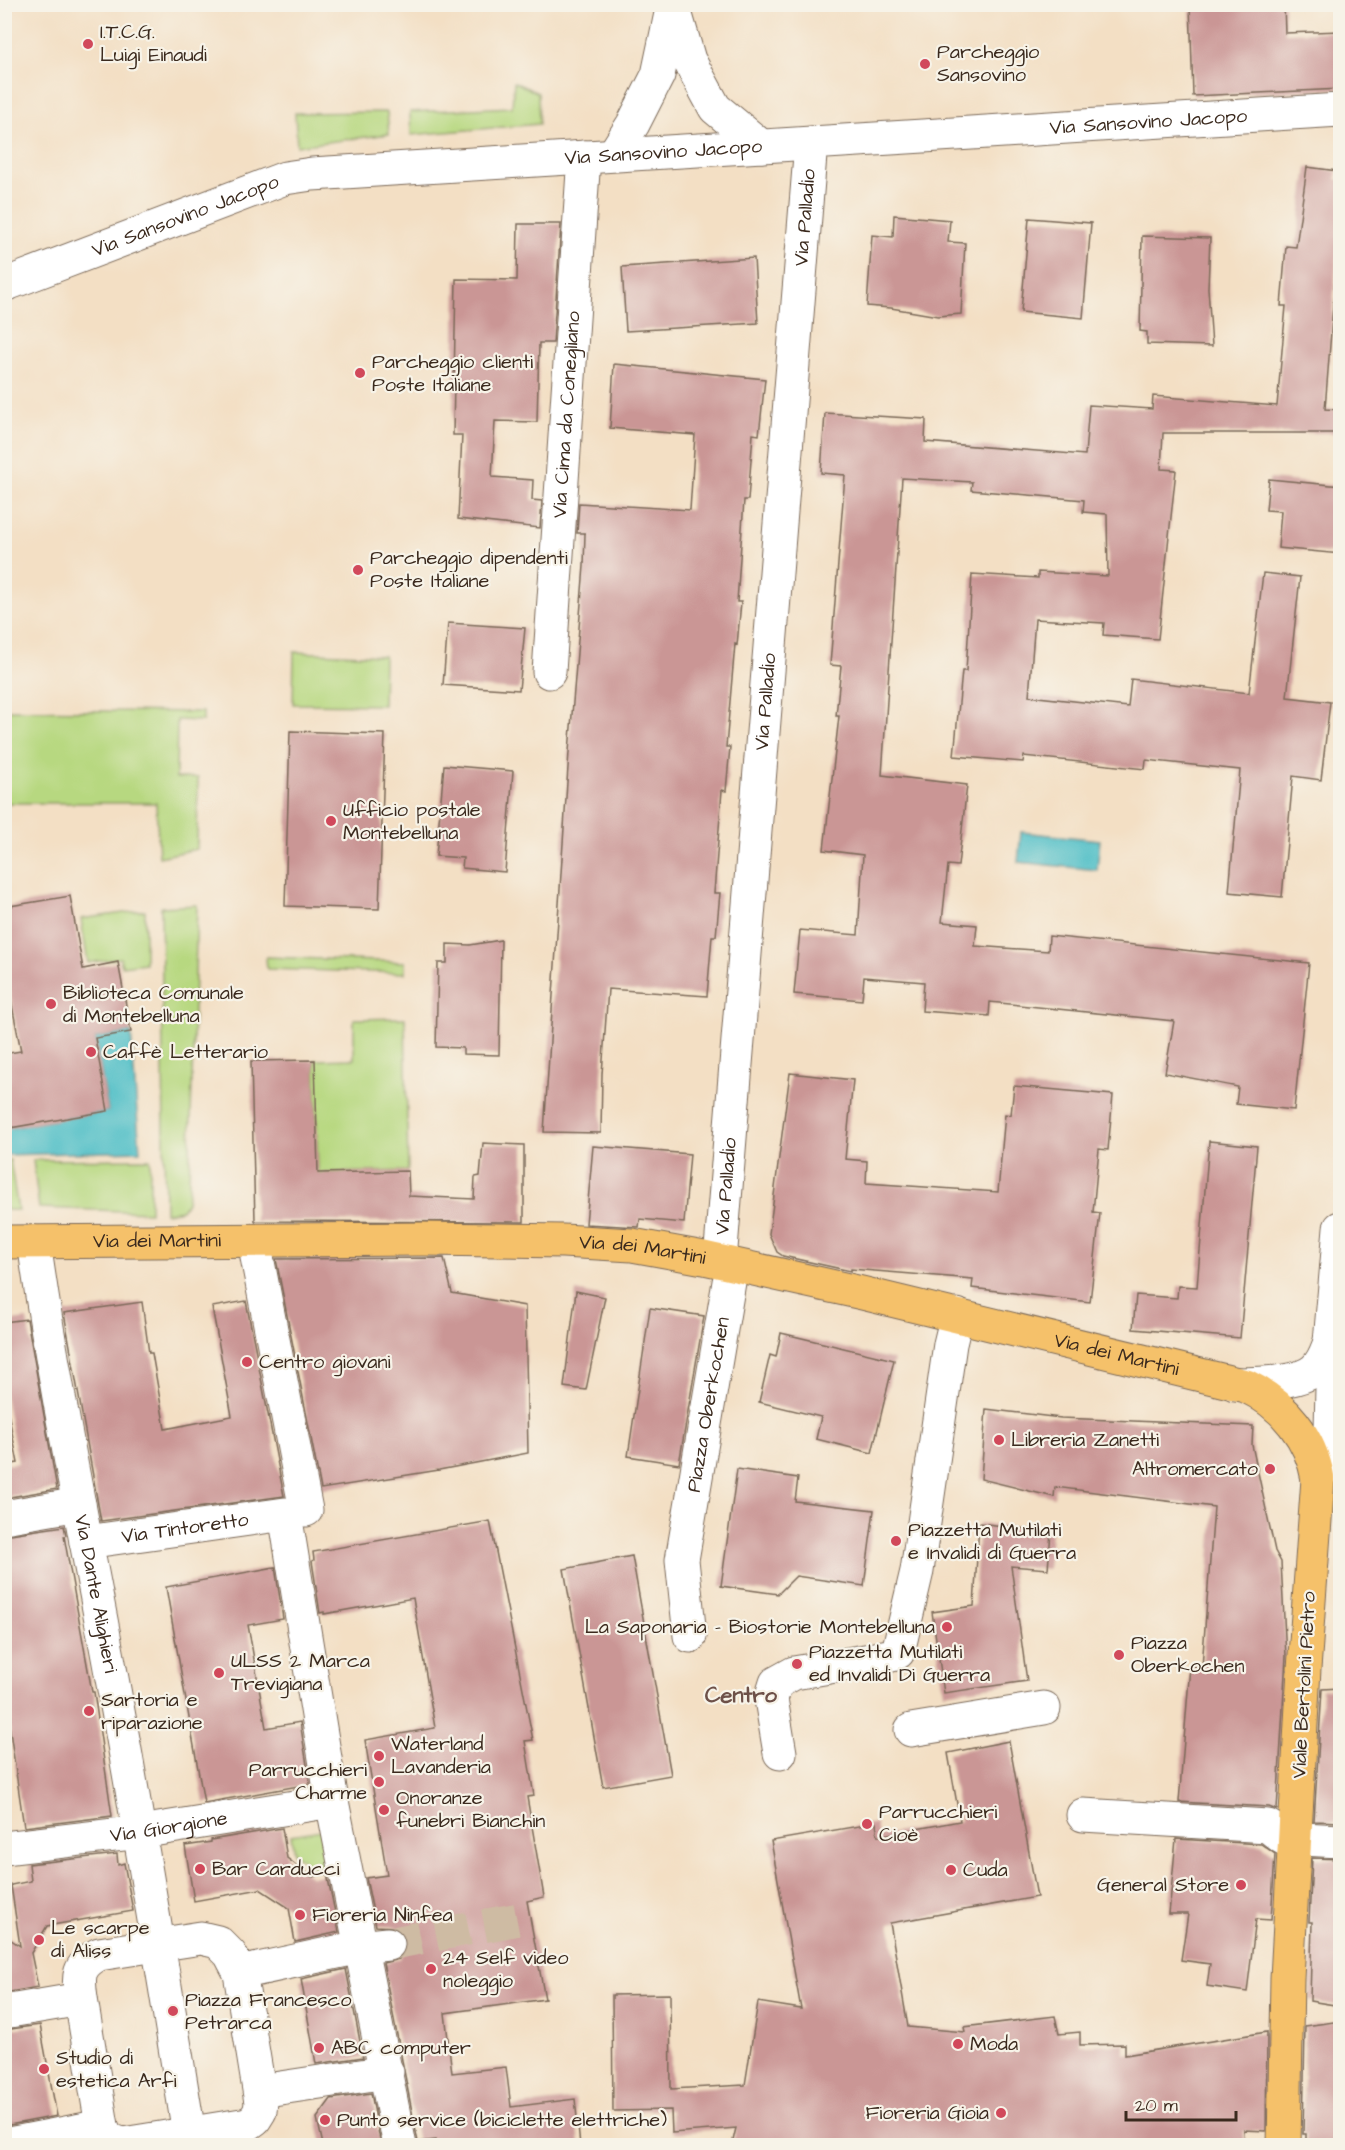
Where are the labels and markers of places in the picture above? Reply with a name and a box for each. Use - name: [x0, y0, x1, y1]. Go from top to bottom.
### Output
- place label: I.T.C.G. Luigi Einaudi: [100, 18, 207, 70]
- marker: I.T.C.G. Luigi Einaudi: [81, 37, 95, 51]
- place label: Parcheggio Sansovino: [937, 38, 1039, 89]
- marker: Parcheggio Sansovino: [918, 57, 932, 71]
- place label: Parcheggio clienti Poste Italiane: [372, 348, 533, 399]
- marker: Parcheggio clienti Poste Italiane: [353, 366, 367, 380]
- place label: Parcheggio dipendenti Poste Italiane: [370, 544, 568, 595]
- marker: Parcheggio dipendenti Poste Italiane: [351, 563, 365, 577]
- place label: Ufficio postale Montebelluna: [343, 796, 481, 847]
- marker: Ufficio postale Montebelluna: [324, 814, 338, 828]
- place label: Biblioteca Comunale di Montebelluna: [63, 979, 244, 1030]
- marker: Biblioteca Comunale di Montebelluna: [44, 997, 58, 1011]
- place label: Caffè Letterario: [103, 1038, 268, 1066]
- marker: Caffè Letterario: [84, 1045, 98, 1059]
- place label: Centro giovani: [259, 1348, 391, 1377]
- marker: Centro giovani: [240, 1355, 254, 1369]
- place label: Libreria Zanetti: [1011, 1426, 1159, 1454]
- marker: Libreria Zanetti: [992, 1433, 1006, 1447]
- place label: Altromercato: [1132, 1455, 1258, 1483]
- marker: Altromercato: [1263, 1462, 1277, 1476]
- place label: Piazzetta Mutilati e Invalidi di Guerra: [908, 1516, 1076, 1567]
- marker: Piazzetta Mutilati e Invalidi di Guerra: [889, 1534, 903, 1548]
- place label: La Saponaria - Biostorie Montebelluna: [585, 1613, 935, 1641]
- marker: La Saponaria - Biostorie Montebelluna: [940, 1620, 954, 1634]
- place label: Piazza Oberkochen: [1131, 1629, 1244, 1680]
- place label: Piazzetta Mutilati ed Invalidi Di Guerra: [809, 1638, 990, 1689]
- place label: ULSS 2 Marca Trevigiana: [231, 1647, 370, 1699]
- marker: Piazza Oberkochen: [1112, 1648, 1126, 1662]
- marker: Piazzetta Mutilati ed Invalidi Di Guerra: [790, 1657, 804, 1671]
- marker: ULSS 2 Marca Trevigiana: [212, 1666, 226, 1680]
- place label: Sartoria e riparazione: [101, 1686, 203, 1737]
- marker: Sartoria e riparazione: [82, 1704, 96, 1718]
- place label: Waterland Lavanderia: [391, 1730, 491, 1781]
- marker: Waterland Lavanderia: [372, 1749, 386, 1763]
- place label: Parrucchieri Charme: [249, 1756, 367, 1807]
- marker: Parrucchieri Charme: [372, 1775, 386, 1789]
- place label: Onoranze funebri Bianchin: [396, 1784, 545, 1835]
- place label: Parrucchieri Cioè: [879, 1798, 997, 1849]
- marker: Onoranze funebri Bianchin: [377, 1803, 391, 1817]
- marker: Parrucchieri Cioè: [860, 1817, 874, 1831]
- place label: Bar Carducci: [212, 1855, 340, 1883]
- place label: Cuda: [963, 1856, 1008, 1884]
- marker: Bar Carducci: [193, 1862, 207, 1876]
- marker: Cuda: [944, 1863, 958, 1877]
- place label: General Store: [1097, 1871, 1229, 1899]
- marker: General Store: [1234, 1878, 1248, 1892]
- place label: Fioreria Ninfea: [312, 1901, 453, 1929]
- marker: Fioreria Ninfea: [293, 1908, 307, 1922]
- place label: Le scarpe di Aliss: [51, 1914, 150, 1965]
- marker: Le scarpe di Aliss: [32, 1933, 46, 1947]
- place label: 24 Self video noleggio: [443, 1944, 569, 1996]
- marker: 24 Self video noleggio: [424, 1962, 438, 1976]
- place label: Piazza Francesco Petrarca: [185, 1986, 351, 2037]
- marker: Piazza Francesco Petrarca: [166, 2004, 180, 2018]
- place label: Moda: [970, 2030, 1018, 2058]
- place label: ABC computer: [331, 2034, 471, 2062]
- marker: Moda: [951, 2037, 965, 2051]
- marker: ABC computer: [312, 2041, 326, 2055]
- place label: Studio di estetica Arfi: [56, 2044, 176, 2095]
- marker: Studio di estetica Arfi: [37, 2062, 51, 2076]
- place label: Fioreria Gioia: [865, 2099, 989, 2127]
- place label: Punto service (biciclette elettriche): [337, 2106, 667, 2134]
- marker: Fioreria Gioia: [994, 2106, 1008, 2120]
- marker: Punto service (biciclette elettriche): [318, 2113, 332, 2127]

